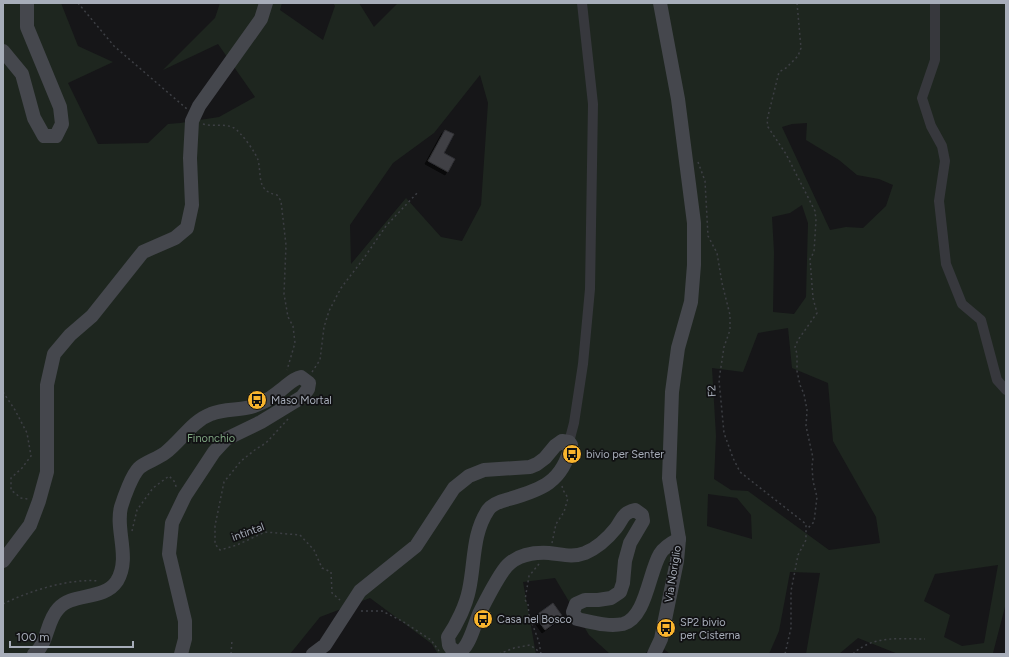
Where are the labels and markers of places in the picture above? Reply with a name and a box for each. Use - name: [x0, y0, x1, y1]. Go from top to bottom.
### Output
- bus stop icon: Maso Mortal: [246, 389, 268, 411]
- place label: Maso Mortal: [271, 394, 332, 407]
- bus stop icon: bivio per Senter: [561, 443, 583, 465]
- place label: bivio per Senter: [586, 448, 664, 461]
- bus stop icon: Casa nel Bosco: [472, 608, 494, 630]
- place label: Casa nel Bosco: [497, 613, 572, 626]
- place label: SP2 bivio per Cisterna: [680, 616, 740, 642]
- bus stop icon: SP2 bivio per Cisterna: [655, 617, 677, 639]

